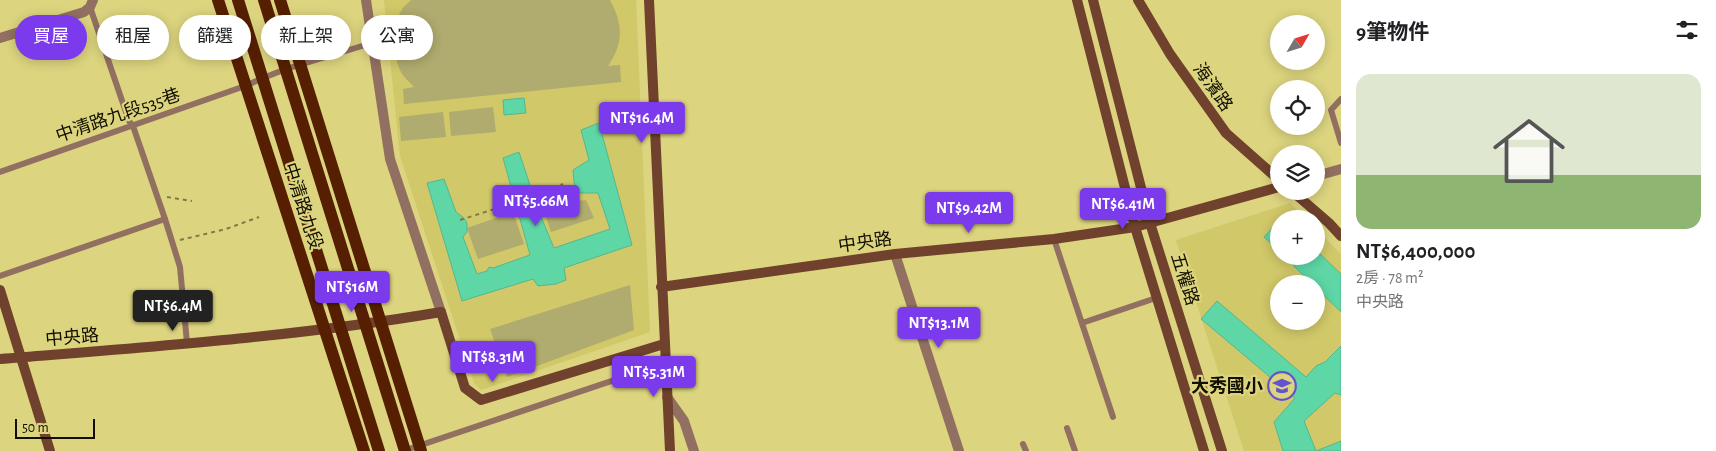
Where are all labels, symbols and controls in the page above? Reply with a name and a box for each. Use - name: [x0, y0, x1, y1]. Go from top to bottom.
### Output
- chip: 買屋: [15, 15, 87, 60]
- chip: 租屋: [97, 15, 169, 60]
- chip: 篩選: [179, 15, 251, 60]
- chip: 新上架: [261, 15, 351, 60]
- chip: 公寓: [361, 15, 433, 60]
- north arrow: [1270, 15, 1325, 70]
- map controls: [1270, 15, 1325, 330]
- icon: filters: [1673, 16, 1701, 44]
- text: 9筆物件: [1356, 22, 1429, 43]
- street label: 海濱路: [1189, 59, 1237, 115]
- button: locate: [1270, 80, 1325, 135]
- street label: 中清路九段535巷: [53, 84, 183, 146]
- pin: NT$16.4M: [590, 102, 694, 144]
- icon: home: [1484, 106, 1574, 196]
- text: NT$16.4M: [610, 110, 674, 126]
- button: layers: [1270, 145, 1325, 200]
- street label: 中清路九段: [280, 160, 326, 252]
- pin: NT$5.66M: [484, 184, 588, 227]
- pin: NT$6.41M: [1071, 188, 1175, 230]
- pin: NT$9.42M: [917, 192, 1021, 234]
- text: NT$5.66M: [503, 193, 569, 209]
- text: NT$6.41M: [1091, 196, 1155, 212]
- text: NT$9.42M: [936, 200, 1002, 216]
- button: +: [1270, 210, 1325, 265]
- street label: 中央路: [837, 228, 893, 256]
- text: NT$6,400,000: [1356, 241, 1476, 262]
- street label: 五權路: [1167, 250, 1203, 308]
- pin: NT$16M: [311, 270, 393, 313]
- text: 2房 · 78 m²: [1356, 270, 1424, 286]
- button: −: [1270, 275, 1325, 330]
- text: NT$16M: [326, 279, 378, 295]
- pin: NT$6.4M: [127, 290, 219, 332]
- text: 中央路: [1356, 294, 1404, 310]
- text: NT$6.4M: [144, 298, 202, 314]
- pin: NT$13.1M: [887, 306, 991, 349]
- text: NT$13.1M: [908, 315, 970, 331]
- street label: 中央路: [44, 325, 100, 349]
- pin: NT$8.31M: [441, 340, 545, 383]
- text: NT$8.31M: [461, 349, 525, 365]
- pin: NT$5.31M: [602, 356, 706, 398]
- text: NT$5.31M: [623, 364, 685, 380]
- school or university icon: 大秀國小: [1267, 371, 1297, 401]
- place label: 大秀國小: [1191, 376, 1263, 396]
- scale bar: [15, 416, 95, 439]
- text: 50 m: [22, 421, 49, 435]

